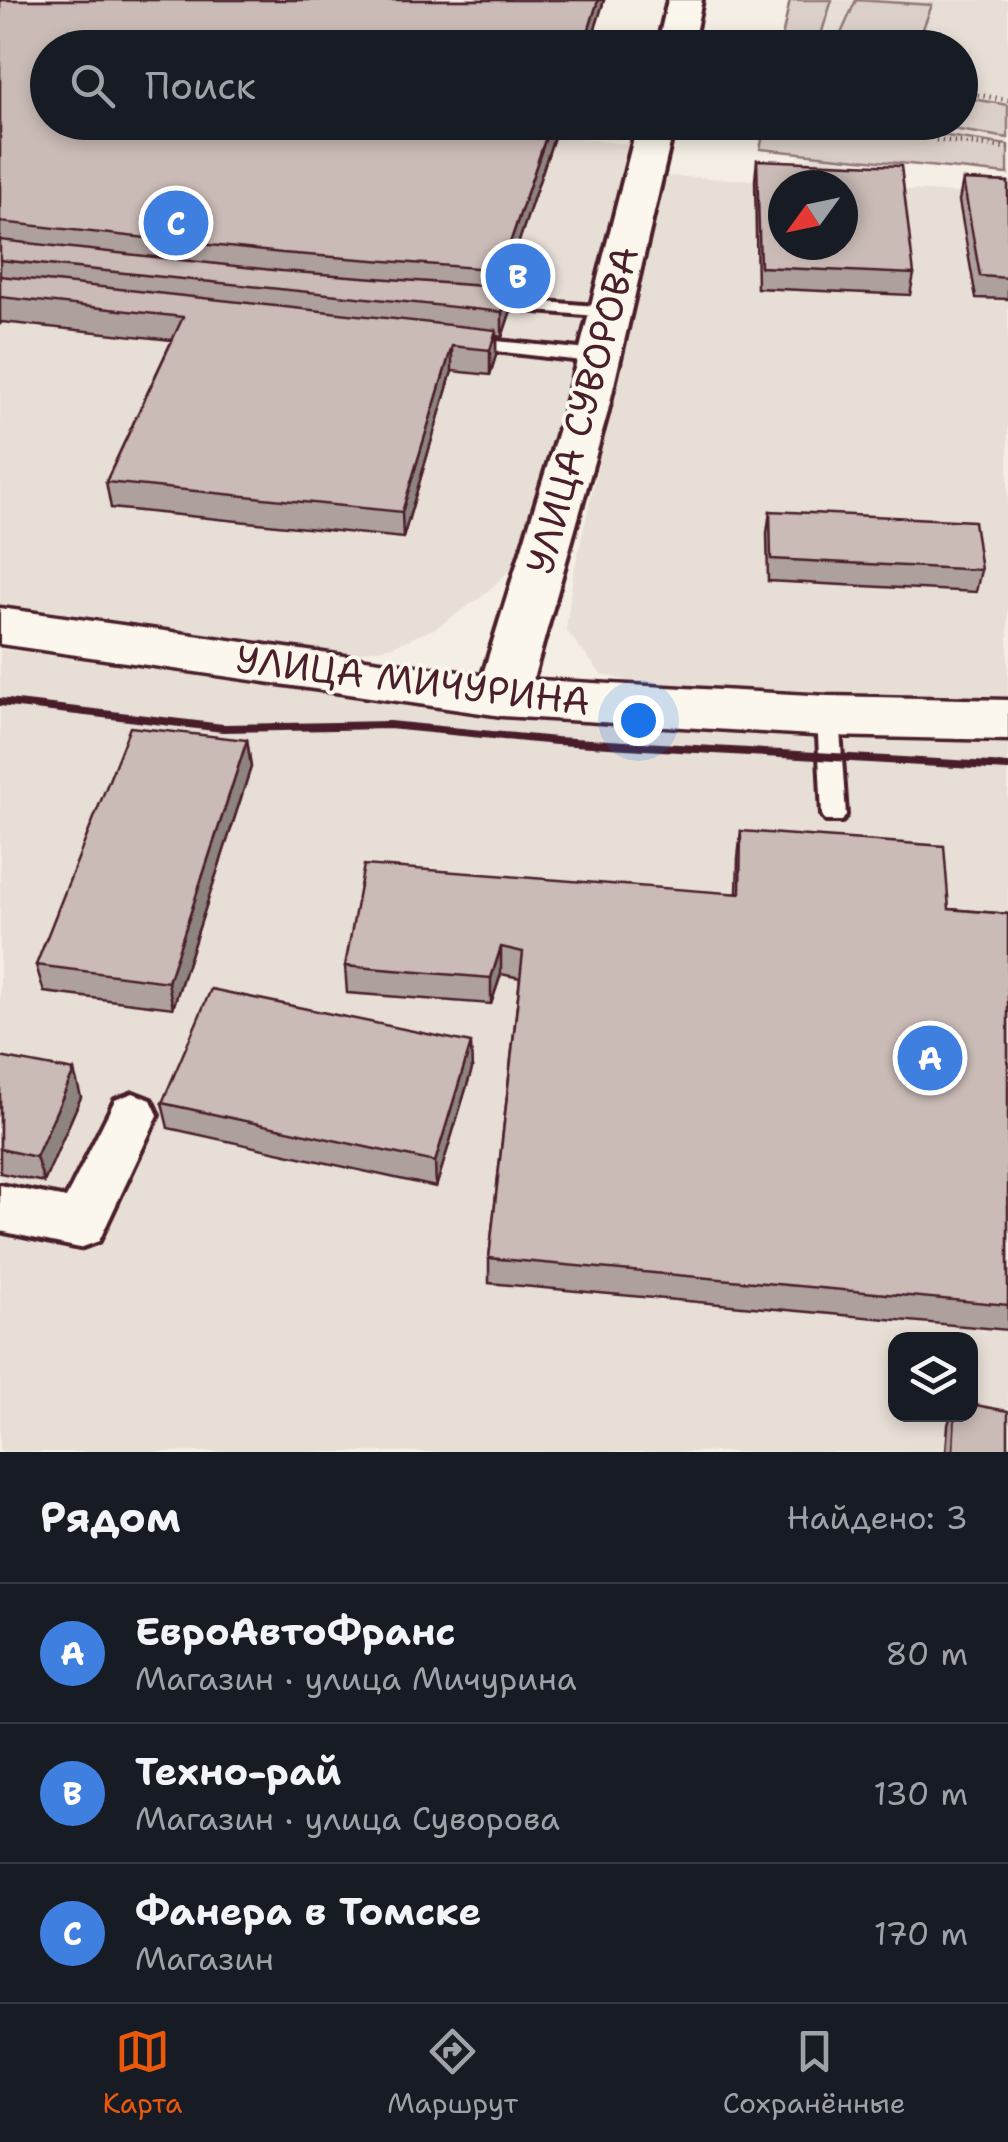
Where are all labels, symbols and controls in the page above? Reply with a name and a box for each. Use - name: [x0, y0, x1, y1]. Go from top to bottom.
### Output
- search box: [30, 30, 978, 140]
- icon: search: [65, 58, 120, 113]
- text: Поиск: [145, 60, 256, 111]
- north arrow: [768, 170, 858, 260]
- pin: C: [144, 186, 208, 260]
- pin: B: [486, 238, 550, 314]
- street label: УЛИЦА СУВОРОВА: [514, 240, 650, 580]
- street label: УЛИЦА МИЧУРИНА: [233, 633, 593, 727]
- your location: [613, 695, 664, 746]
- pin: A: [898, 1020, 962, 1096]
- map controls: [888, 1332, 978, 1422]
- button: layers: [888, 1332, 978, 1422]
- text: Рядом: [40, 1489, 181, 1545]
- text: Найдено: 3: [787, 1496, 968, 1539]
- text: ЕвроАвтоФранс: [135, 1606, 456, 1657]
- text: A: [60, 1632, 85, 1675]
- text: 80 m: [885, 1632, 968, 1675]
- text: Магазин · улица Мичурина: [135, 1657, 577, 1700]
- text: Техно-рай: [135, 1746, 341, 1797]
- text: B: [63, 1772, 82, 1815]
- text: 130 m: [873, 1772, 968, 1815]
- text: Магазин · улица Суворова: [135, 1797, 560, 1840]
- text: Фанера в Томске: [135, 1886, 481, 1937]
- text: C: [63, 1912, 82, 1955]
- text: 170 m: [874, 1912, 968, 1955]
- text: Магазин: [135, 1937, 274, 1980]
- tab: Карта: [102, 2024, 183, 2122]
- tab: Маршрут: [387, 2024, 518, 2122]
- tab: Сохранённые: [723, 2024, 906, 2122]

